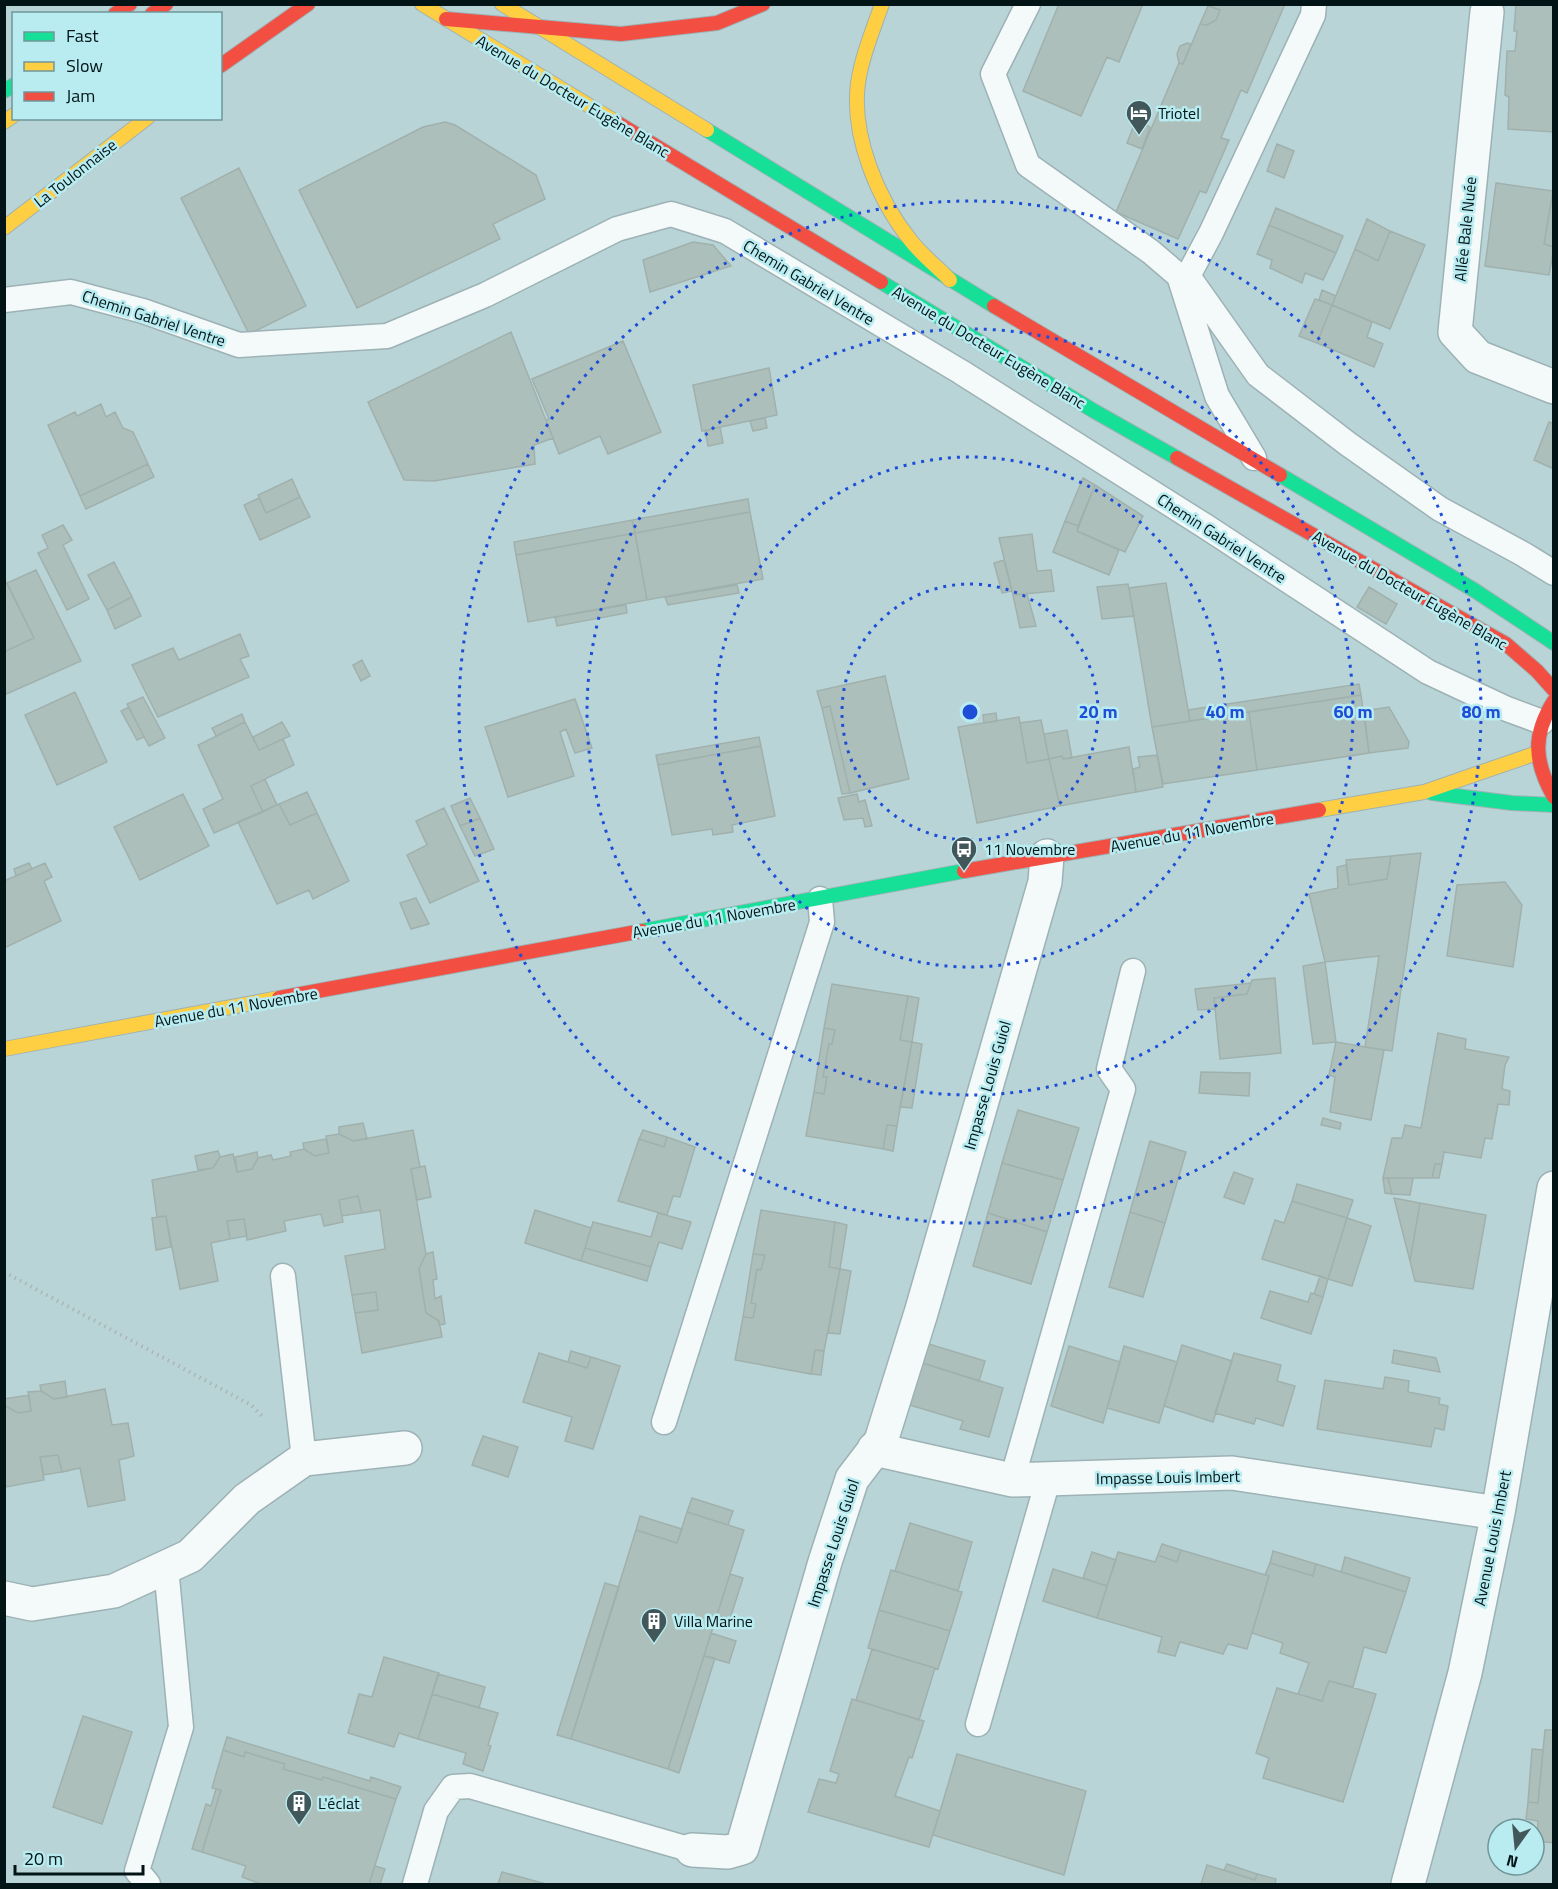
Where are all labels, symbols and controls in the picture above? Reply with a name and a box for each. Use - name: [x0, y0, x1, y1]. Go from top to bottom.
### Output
- legend: [12, 12, 222, 120]
- text: Fast: [66, 22, 99, 49]
- street label: Avenue du Docteur Eugène Blanc: [472, 29, 674, 163]
- text: Slow: [66, 52, 103, 79]
- text: Jam: [66, 82, 95, 109]
- hotel icon: Triotel: [1124, 98, 1154, 136]
- place label: Triotel: [1158, 101, 1200, 125]
- street label: La Toulonnaise: [28, 133, 122, 213]
- street label: Allée Bale Nuée: [1448, 175, 1482, 283]
- street label: Chemin Gabriel Ventre: [739, 233, 879, 331]
- street label: Avenue du Docteur Eugène Blanc: [888, 280, 1090, 414]
- street label: Chemin Gabriel Ventre: [79, 283, 229, 353]
- street label: Chemin Gabriel Ventre: [1153, 487, 1291, 589]
- street label: Avenue du Docteur Eugène Blanc: [1308, 524, 1512, 656]
- text: 20 m: [1078, 698, 1118, 725]
- text: 40 m: [1205, 698, 1245, 725]
- text: 60 m: [1333, 698, 1373, 725]
- text: 80 m: [1461, 698, 1501, 725]
- centre of rings: [960, 702, 980, 722]
- street label: Avenue du 11 Novembre: [1108, 806, 1276, 858]
- bus stop icon: 11 Novembre: [949, 834, 979, 872]
- place label: 11 Novembre: [984, 837, 1075, 861]
- street label: Avenue du 11 Novembre: [630, 892, 798, 944]
- street label: Avenue du 11 Novembre: [152, 981, 320, 1033]
- street label: Impasse Louis Guiol: [957, 1018, 1017, 1152]
- street label: Impasse Louis Imbert: [1096, 1464, 1241, 1490]
- street label: Avenue Louis Imbert: [1467, 1468, 1517, 1608]
- street label: Impasse Louis Guiol: [801, 1476, 865, 1610]
- building icon: Villa Marine: [639, 1606, 669, 1644]
- place label: Villa Marine: [674, 1609, 753, 1633]
- building icon: L'éclat: [284, 1788, 314, 1826]
- place label: L'éclat: [318, 1791, 360, 1815]
- north arrow: [1486, 1817, 1546, 1877]
- scale bar: [15, 1838, 142, 1876]
- text: 20 m: [24, 1845, 63, 1872]
- text: N: [1504, 1848, 1521, 1875]

